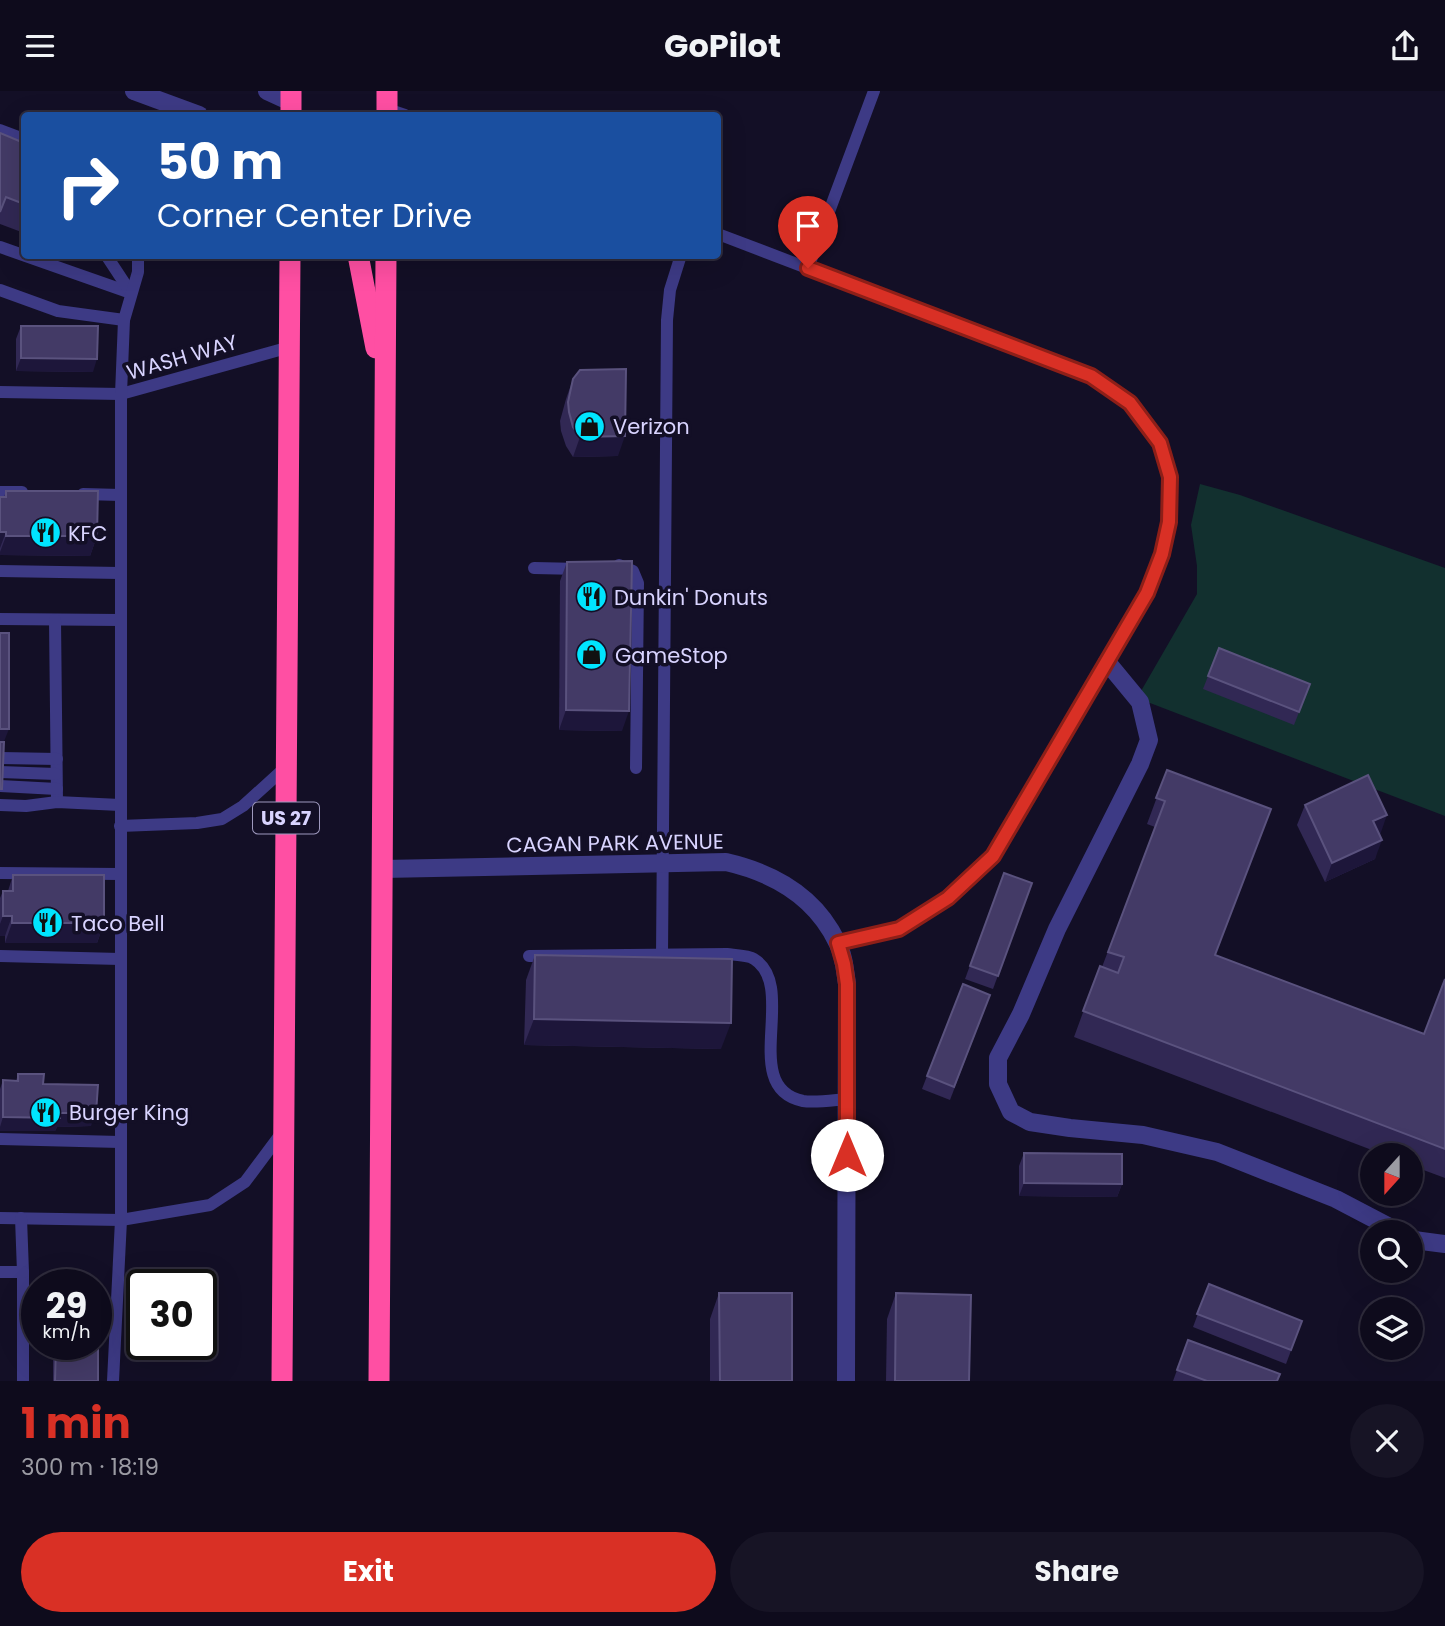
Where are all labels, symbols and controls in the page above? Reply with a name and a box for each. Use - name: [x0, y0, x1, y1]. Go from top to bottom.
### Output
- text: GoPilot: [664, 23, 781, 68]
- icon: menu: [21, 27, 59, 65]
- icon: share: [1386, 27, 1424, 65]
- text: 50 m: [157, 128, 283, 196]
- icon: right: [42, 140, 133, 231]
- text: Corner Center Drive: [157, 193, 472, 238]
- pin: [778, 196, 838, 268]
- icon: arrive: [789, 207, 827, 245]
- street label: WASH WAY: [123, 327, 241, 387]
- shop icon: Verizon: [573, 409, 607, 443]
- place label: Verizon: [613, 412, 690, 441]
- restaurant icon: KFC: [28, 516, 62, 550]
- place label: KFC: [68, 519, 107, 548]
- restaurant icon: Dunkin' Donuts: [574, 580, 608, 614]
- place label: Dunkin' Donuts: [614, 583, 768, 612]
- shop icon: GameStop: [575, 638, 609, 672]
- place label: GameStop: [615, 641, 728, 670]
- road number: US 27: [253, 803, 319, 833]
- street label: CAGAN PARK AVENUE: [506, 827, 724, 859]
- restaurant icon: Taco Bell: [31, 906, 65, 940]
- place label: Taco Bell: [71, 909, 165, 938]
- restaurant icon: Burger King: [29, 1095, 63, 1129]
- place label: Burger King: [69, 1098, 189, 1127]
- position arrow: [810, 1118, 884, 1192]
- north arrow: [1360, 1143, 1423, 1206]
- map controls: [1360, 1143, 1423, 1360]
- button: search: [1360, 1220, 1423, 1283]
- speed limit sign: 30: [126, 1269, 217, 1360]
- text: 29: [46, 1281, 87, 1330]
- button: layers: [1360, 1297, 1423, 1360]
- text: km/h: [43, 1319, 90, 1344]
- text: 1 min: [21, 1394, 131, 1453]
- button: close: [1350, 1404, 1424, 1478]
- text: 300 m · 18:19: [21, 1451, 159, 1483]
- button: Exit: [21, 1532, 716, 1612]
- button: Share: [730, 1532, 1424, 1612]

